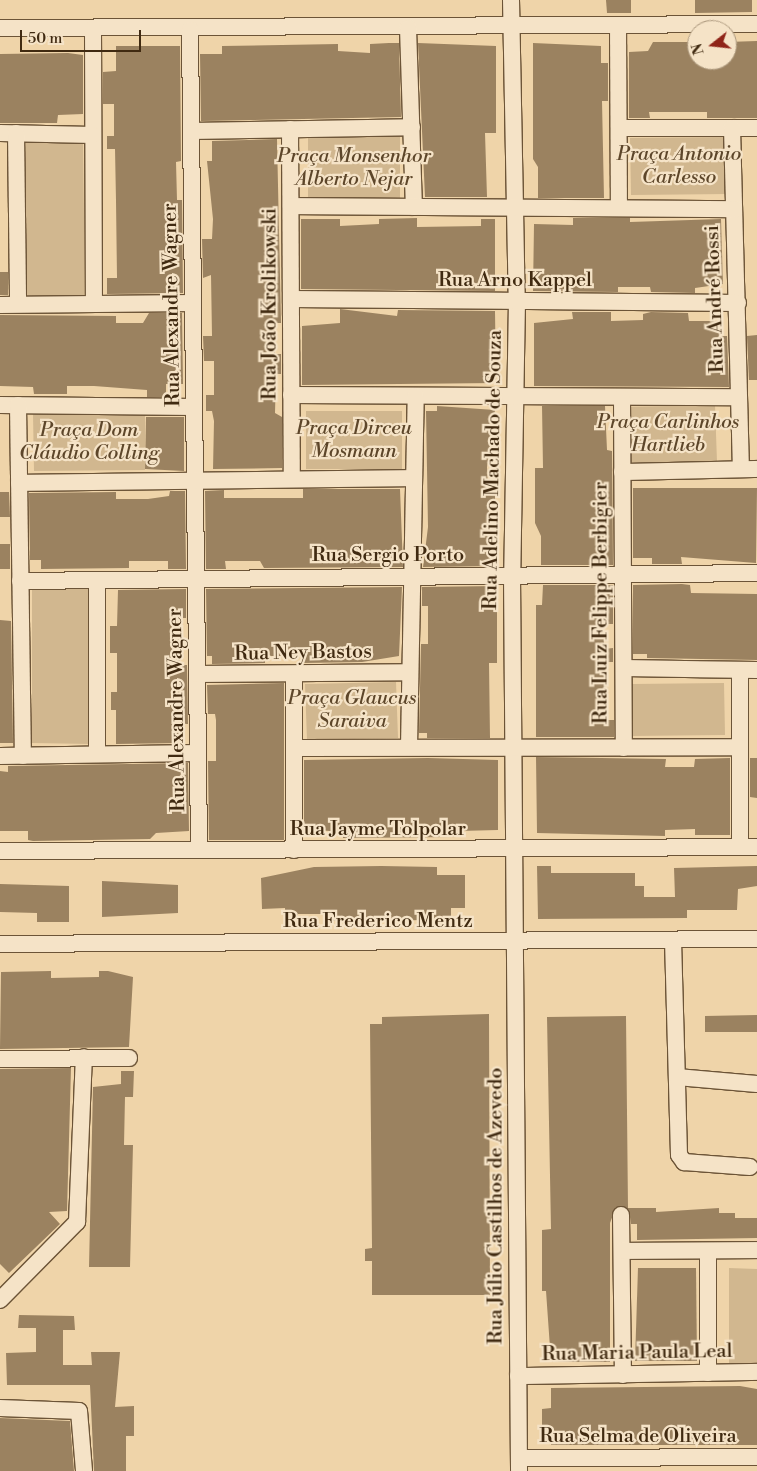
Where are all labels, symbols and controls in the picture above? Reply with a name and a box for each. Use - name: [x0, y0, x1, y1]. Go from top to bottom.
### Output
- scale bar: [22, 20, 144, 52]
- north arrow: [687, 20, 737, 70]
- text: 50 m: [28, 29, 62, 48]
- text: N: [688, 41, 709, 57]
- park label: Praça Antonio Carlesso: [617, 142, 741, 189]
- park label: Praça Monsenhor Alberto Nejar: [277, 144, 431, 191]
- street label: Rua Alexandre Wagner: [158, 203, 186, 407]
- street label: Rua João Krolikowski: [258, 208, 282, 400]
- street label: Rua André Rossi: [700, 225, 730, 373]
- street label: Rua Arno Kappel: [438, 268, 592, 292]
- street label: Rua Adelino Machado de Souza: [479, 330, 507, 610]
- park label: Praça Carlinhos Hartlieb: [597, 411, 739, 458]
- park label: Praça Dirceu Mosmann: [296, 417, 412, 464]
- park label: Praça Dom Cláudio Colling: [19, 418, 159, 465]
- street label: Rua Luiz Felippe Berbigier: [589, 482, 613, 724]
- street label: Rua Sergio Porto: [312, 543, 464, 567]
- street label: Rua Alexandre Wagner: [163, 608, 191, 812]
- street label: Rua Ney Bastos: [234, 640, 372, 666]
- park label: Praça Glaucus Saraiva: [288, 687, 416, 734]
- street label: Rua Jayme Tolpolar: [290, 817, 466, 841]
- street label: Rua Frederico Mentz: [283, 909, 473, 933]
- street label: Rua Júlio Castilhos de Azevedo: [484, 1068, 508, 1344]
- street label: Rua Maria Paula Leal: [541, 1339, 733, 1367]
- street label: Rua Selma de Oliveira: [539, 1424, 737, 1448]

